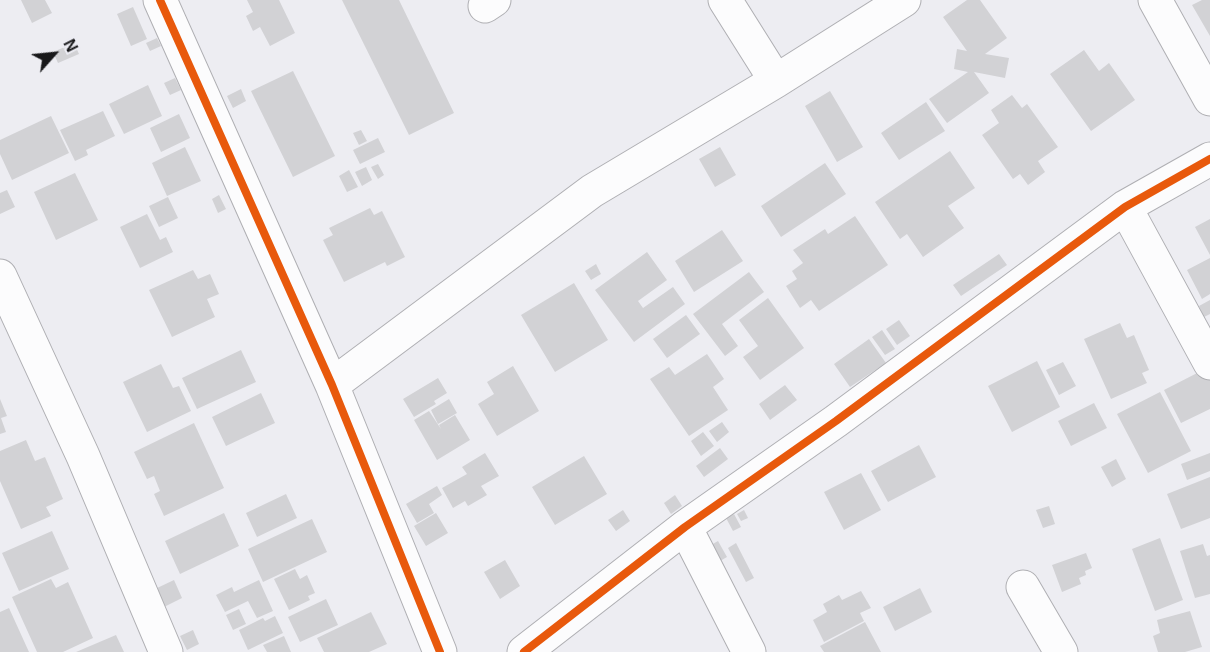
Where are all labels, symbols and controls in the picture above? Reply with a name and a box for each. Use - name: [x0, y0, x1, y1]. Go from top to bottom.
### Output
- north arrow: [24, 24, 84, 84]
- text: N: [60, 37, 81, 55]

